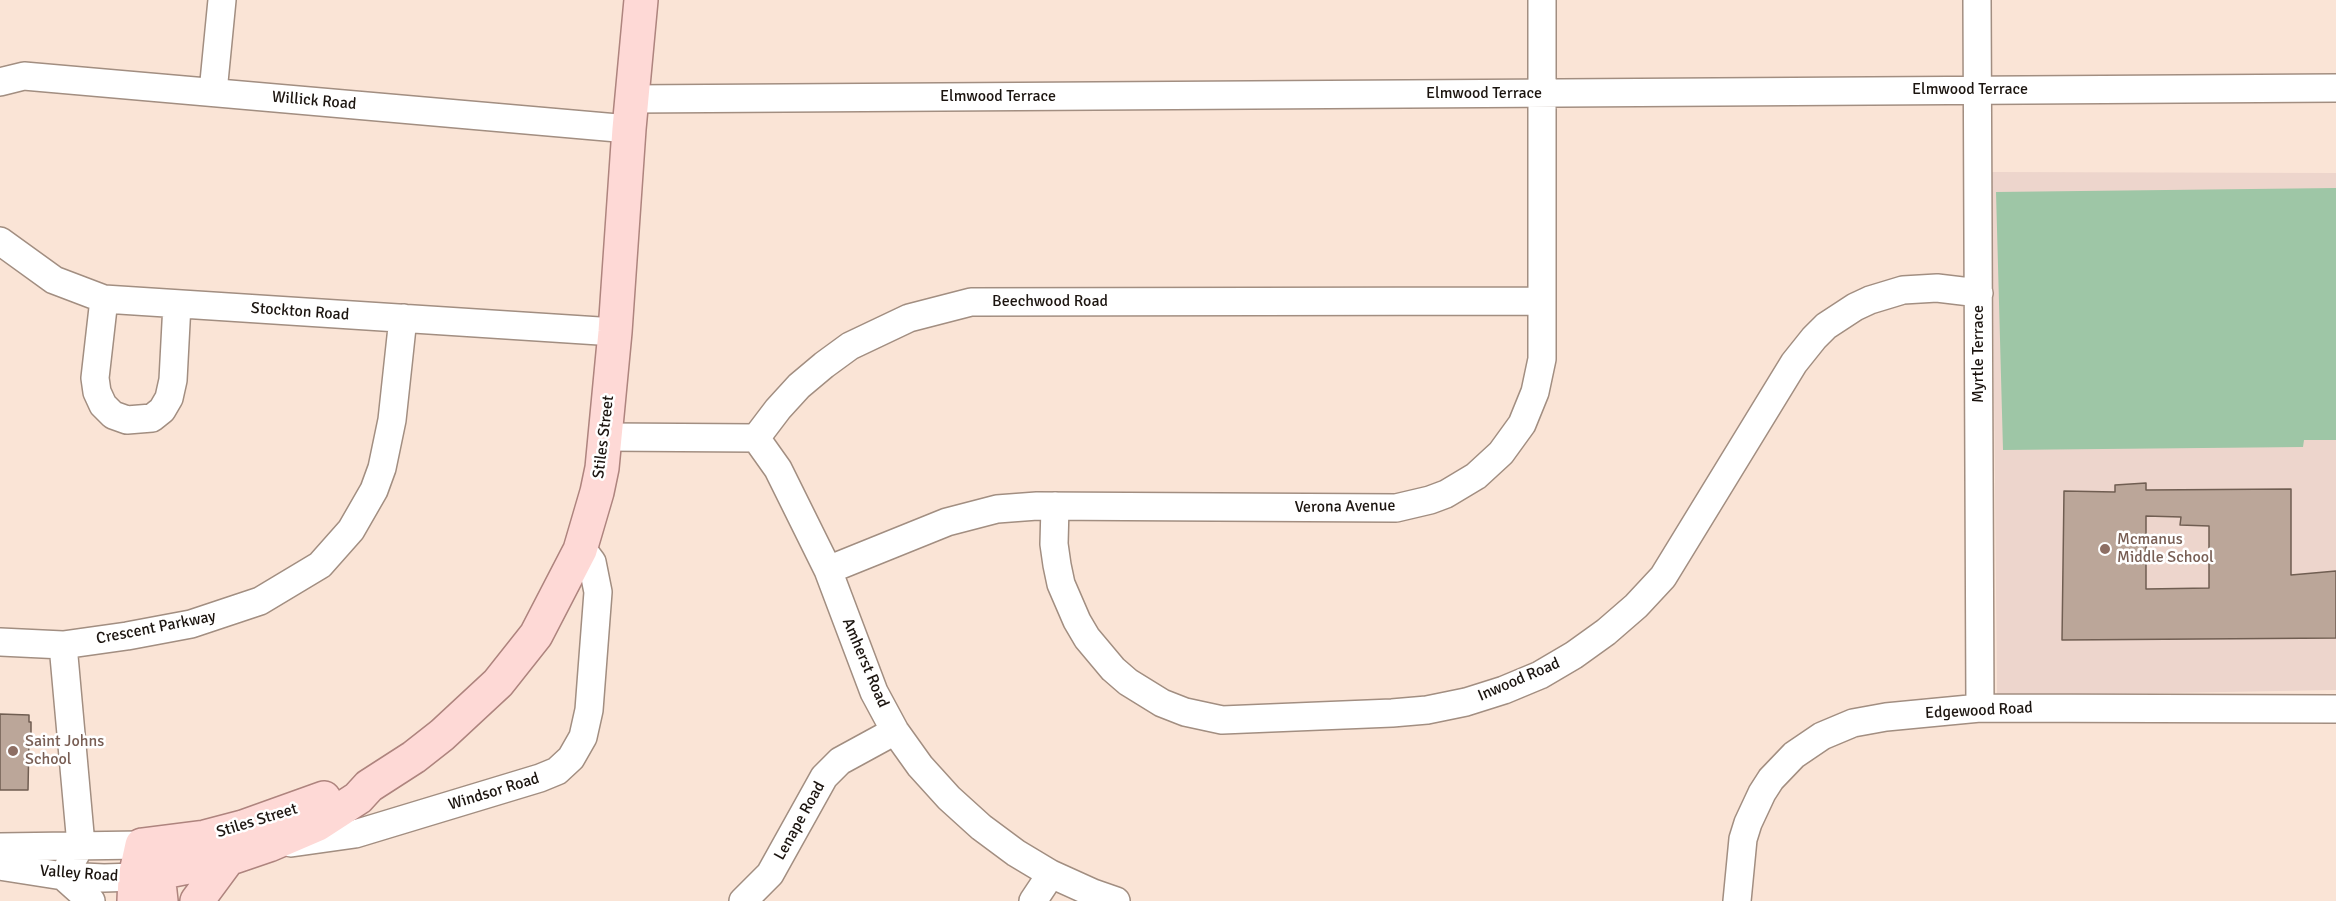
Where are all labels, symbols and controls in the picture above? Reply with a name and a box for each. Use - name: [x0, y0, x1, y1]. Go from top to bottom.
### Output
- street label: Elmwood Terrace: [1912, 80, 2028, 100]
- street label: Elmwood Terrace: [1426, 84, 1542, 104]
- street label: Elmwood Terrace: [940, 87, 1056, 107]
- street label: Willick Road: [271, 88, 357, 114]
- street label: Beechwood Road: [992, 292, 1108, 312]
- street label: Stockton Road: [250, 299, 350, 325]
- street label: Myrtle Terrace: [1969, 305, 1989, 403]
- street label: Stiles Street: [589, 394, 619, 480]
- street label: Verona Avenue: [1294, 497, 1396, 517]
- place label: Mcmanus Middle School: [2117, 530, 2214, 568]
- marker: Mcmanus Middle School: [2098, 542, 2112, 556]
- street label: Crescent Parkway: [95, 607, 217, 649]
- street label: Amherst Road: [838, 615, 892, 711]
- street label: Inwood Road: [1475, 654, 1563, 706]
- street label: Edgewood Road: [1925, 699, 2033, 723]
- place label: Saint Johns School: [25, 732, 104, 770]
- marker: Saint Johns School: [6, 744, 20, 758]
- street label: Windsor Road: [446, 769, 542, 815]
- street label: Lenape Road: [771, 778, 829, 864]
- street label: Stiles Street: [214, 800, 300, 842]
- street label: Valley Road: [39, 862, 119, 886]

